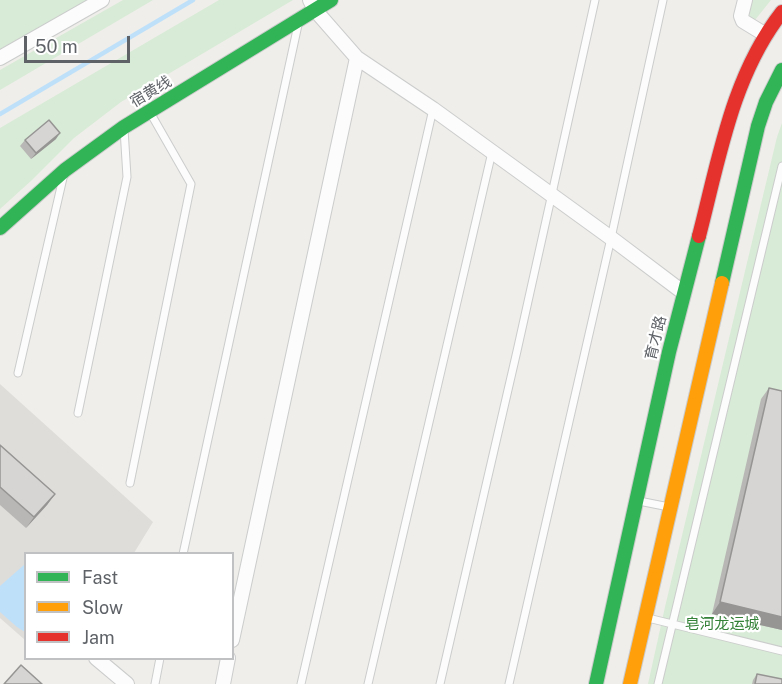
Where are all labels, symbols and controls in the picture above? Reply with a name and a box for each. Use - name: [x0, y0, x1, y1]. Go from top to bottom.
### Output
- scale bar: [27, 24, 134, 62]
- text: 50 m: [35, 36, 78, 57]
- street label: 宿黄线: [127, 73, 175, 111]
- street label: 育才路: [642, 314, 670, 362]
- legend: [24, 552, 234, 660]
- text: Fast: [82, 567, 118, 588]
- text: Slow: [82, 597, 123, 618]
- park label: 皂河龙运城: [685, 615, 759, 633]
- text: Jam: [82, 627, 115, 648]

